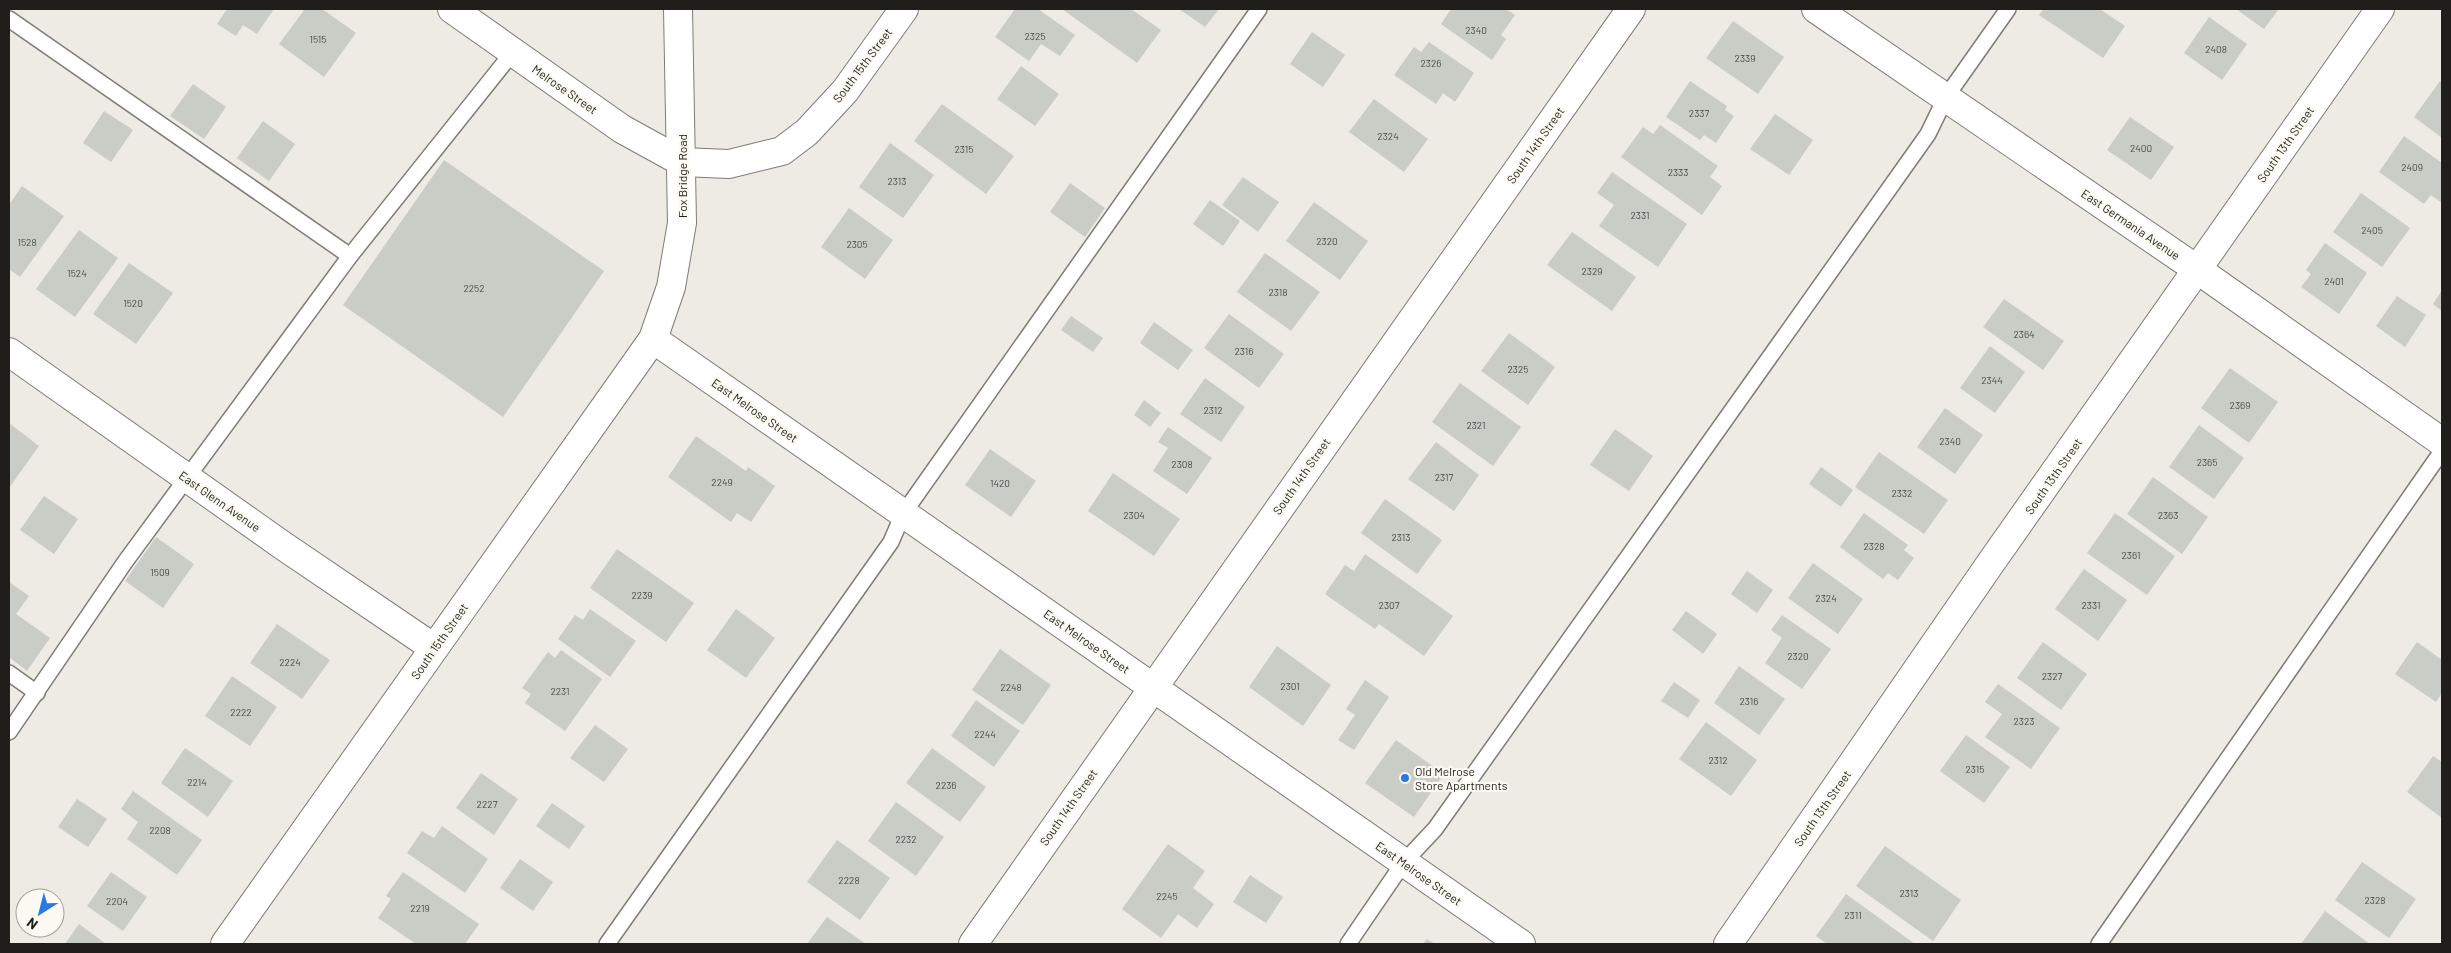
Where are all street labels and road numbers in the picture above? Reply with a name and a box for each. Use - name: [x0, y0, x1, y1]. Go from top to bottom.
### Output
- street label: South 15th Street: [829, 25, 895, 105]
- street label: Melrose Street: [530, 61, 600, 117]
- street label: South 13th Street: [2254, 103, 2316, 185]
- street label: South 14th Street: [1503, 104, 1567, 186]
- street label: Fox Bridge Road: [675, 134, 689, 218]
- street label: East Germania Avenue: [2079, 186, 2183, 262]
- street label: East Melrose Street: [709, 375, 801, 445]
- street label: South 14th Street: [1269, 435, 1333, 517]
- street label: South 13th Street: [2022, 435, 2084, 517]
- street label: East Glenn Avenue: [177, 468, 263, 534]
- street label: South 15th Street: [408, 600, 470, 682]
- street label: East Melrose Street: [1041, 606, 1133, 676]
- street label: South 14th Street: [1036, 766, 1100, 848]
- street label: South 13th Street: [1791, 767, 1853, 849]
- street label: East Melrose Street: [1373, 838, 1465, 908]

